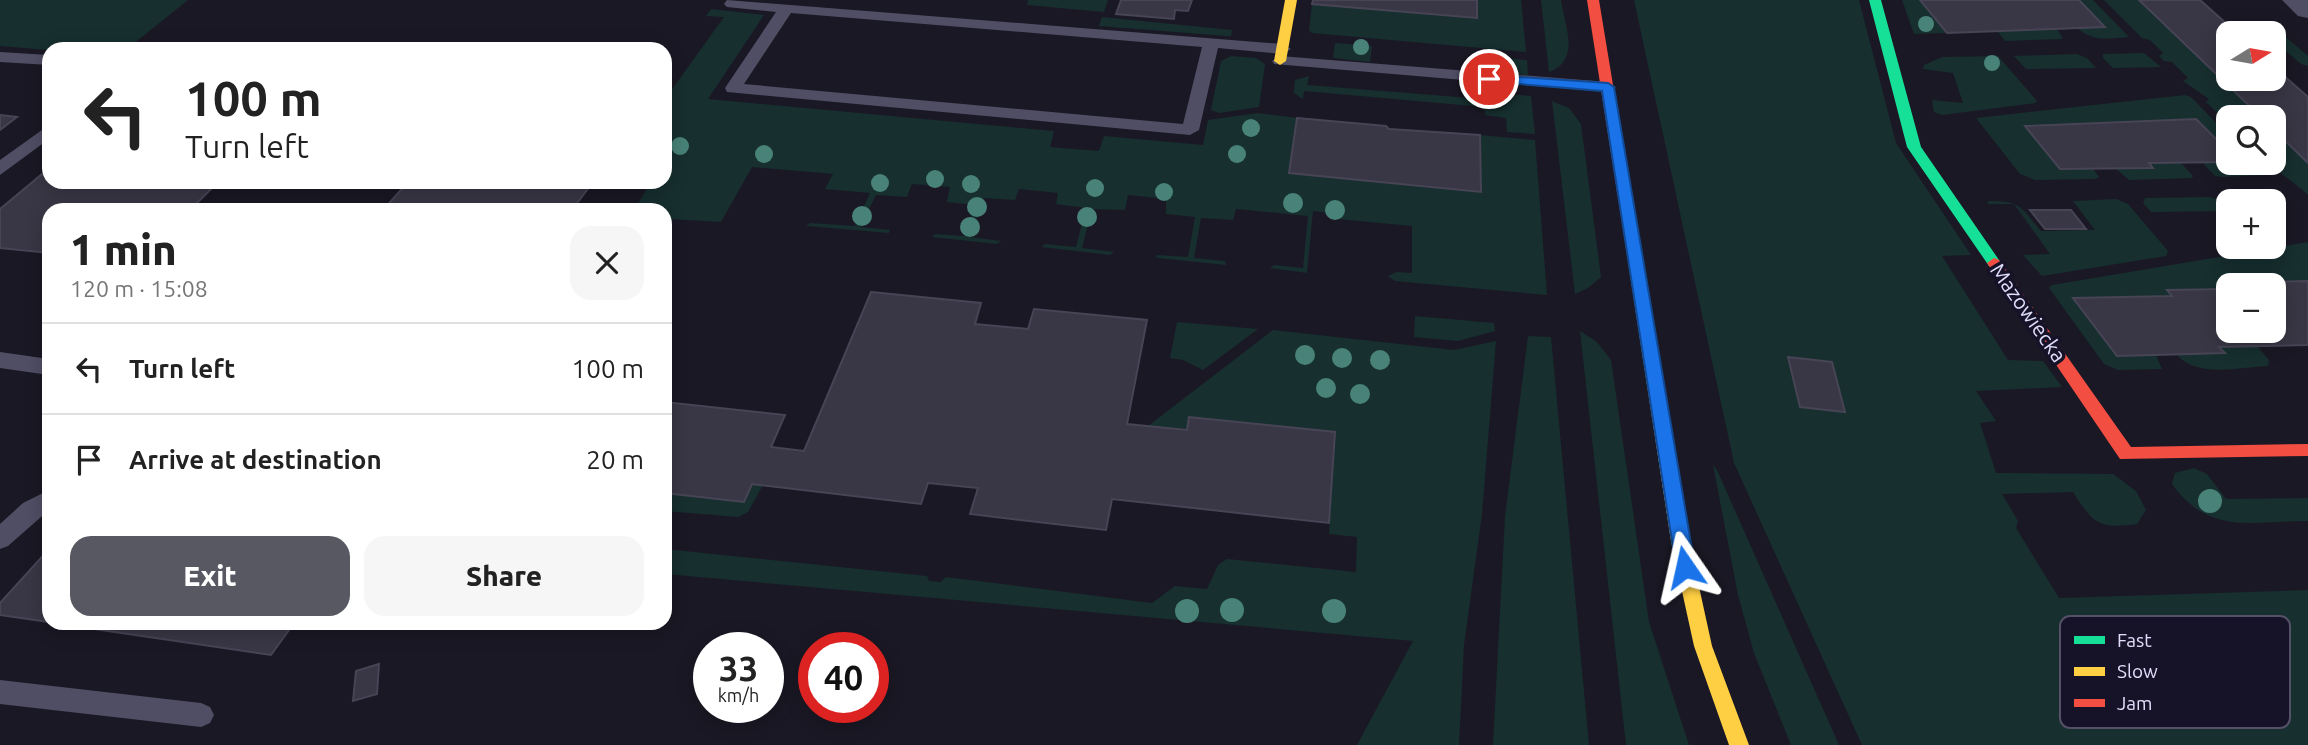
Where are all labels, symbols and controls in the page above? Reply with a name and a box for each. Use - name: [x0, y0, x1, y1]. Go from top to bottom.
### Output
- north arrow: [2216, 21, 2286, 91]
- map controls: [2216, 21, 2286, 343]
- pin: [1459, 49, 1519, 109]
- icon: arrive: [1470, 60, 1508, 98]
- icon: left: [70, 70, 161, 161]
- text: 100 m: [185, 70, 322, 125]
- button: search: [2216, 105, 2286, 175]
- text: Turn left: [185, 128, 309, 164]
- button: +: [2216, 189, 2286, 259]
- text: 1 min: [70, 226, 177, 273]
- button: close: [570, 226, 644, 300]
- street label: Mazowiecka: [1986, 258, 2072, 366]
- button: −: [2216, 273, 2286, 343]
- text: 120 m · 15:08: [70, 276, 208, 301]
- icon: left: [70, 350, 108, 388]
- text: Turn left: [129, 354, 235, 383]
- text: 100 m: [572, 354, 644, 383]
- icon: arrive: [70, 441, 108, 479]
- text: Arrive at destination: [129, 445, 382, 474]
- text: 20 m: [586, 445, 644, 474]
- position arrow: [1648, 530, 1722, 604]
- button: Exit: [70, 536, 350, 616]
- button: Share: [364, 536, 644, 616]
- legend: [2060, 616, 2290, 728]
- text: Fast: [2117, 629, 2152, 651]
- speed limit sign: 40: [798, 632, 889, 723]
- text: 33: [719, 648, 758, 688]
- text: Slow: [2117, 660, 2158, 682]
- text: km/h: [718, 685, 759, 705]
- text: Jam: [2117, 692, 2153, 714]

